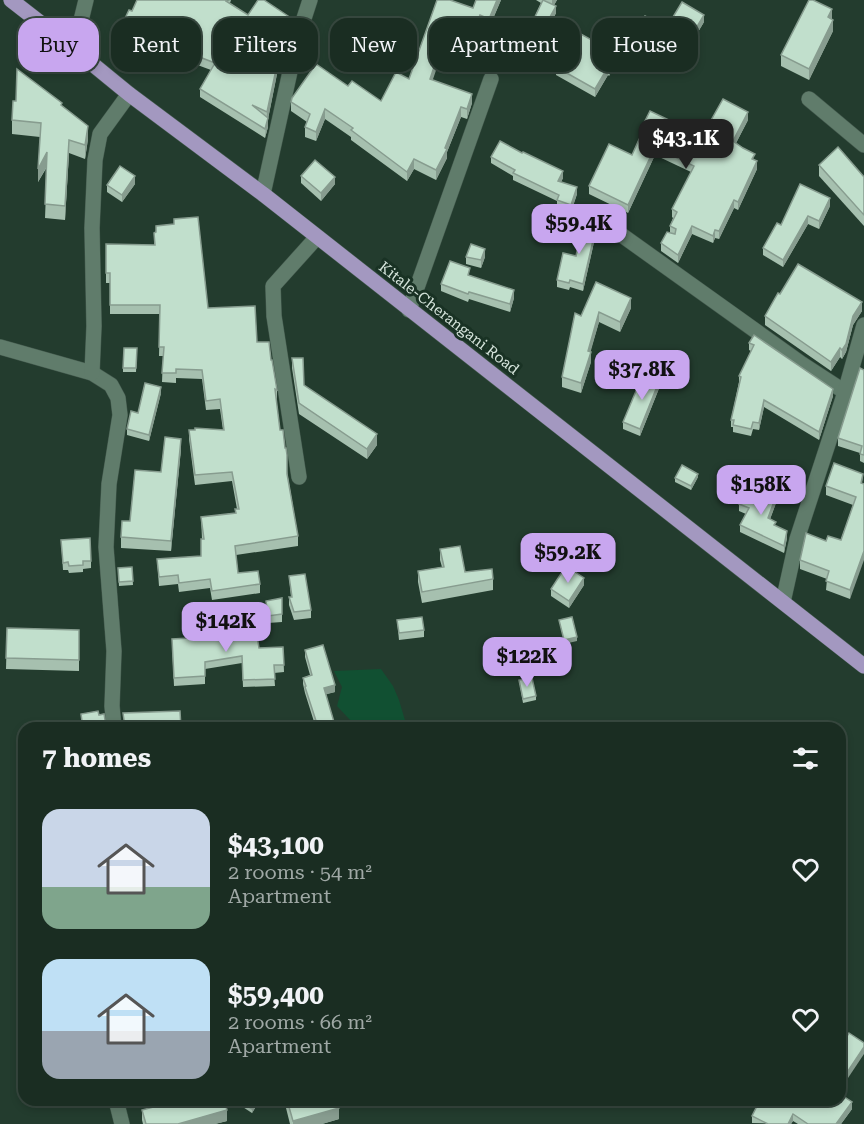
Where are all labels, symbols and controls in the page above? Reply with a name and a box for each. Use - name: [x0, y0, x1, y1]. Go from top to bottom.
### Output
- chip: Buy: [18, 18, 99, 72]
- chip: Rent: [111, 18, 201, 72]
- chip: Filters: [213, 18, 318, 72]
- chip: New: [330, 18, 417, 72]
- chip: Apartment: [429, 18, 580, 72]
- chip: House: [592, 18, 698, 72]
- pin: $43.1K: [637, 119, 735, 170]
- text: $43.1K: [653, 126, 719, 150]
- pin: $59.4K: [530, 204, 628, 255]
- text: $59.4K: [546, 211, 612, 235]
- street label: Kitale-Cherangani Road: [375, 258, 523, 379]
- pin: $37.8K: [593, 350, 691, 401]
- text: $37.8K: [609, 357, 675, 381]
- pin: $158K: [719, 465, 803, 516]
- text: $158K: [731, 472, 791, 496]
- pin: $59.2K: [519, 533, 617, 584]
- text: $59.2K: [535, 540, 601, 564]
- pin: $142K: [184, 602, 268, 653]
- text: $142K: [196, 609, 256, 633]
- pin: $122K: [485, 637, 569, 688]
- text: $122K: [497, 644, 557, 668]
- icon: filters: [789, 742, 822, 775]
- text: 7 homes: [42, 743, 151, 773]
- text: $43,100: [228, 830, 324, 860]
- icon: home: [90, 833, 162, 905]
- icon: heart: [789, 853, 822, 886]
- text: 2 rooms · 54 m²: [228, 860, 372, 884]
- text: Apartment: [228, 884, 331, 908]
- text: $59,400: [228, 980, 324, 1010]
- icon: home: [90, 983, 162, 1055]
- icon: heart: [789, 1003, 822, 1036]
- text: 2 rooms · 66 m²: [228, 1010, 372, 1034]
- text: Apartment: [228, 1034, 331, 1058]

